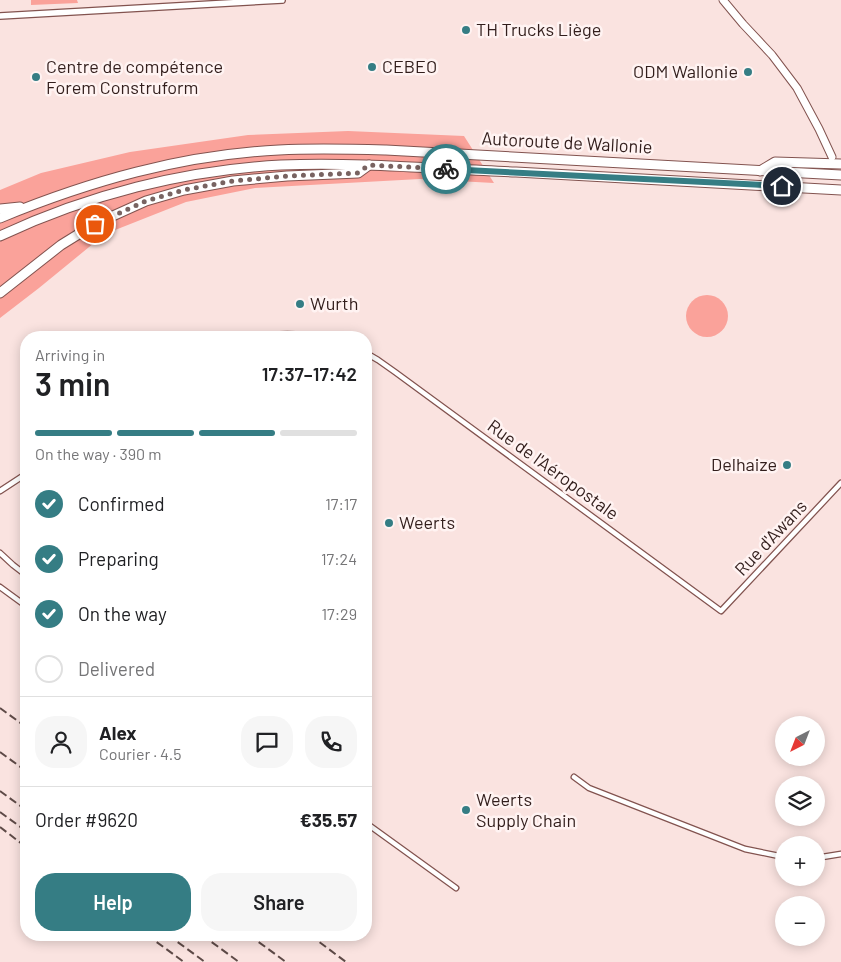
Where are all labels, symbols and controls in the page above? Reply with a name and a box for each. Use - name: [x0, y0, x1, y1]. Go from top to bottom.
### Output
- place label: TH Trucks Liège: [476, 18, 601, 40]
- marker: TH Trucks Liège: [460, 24, 472, 36]
- place label: Centre de compétence Forem Construform: [46, 55, 223, 98]
- place label: CEBEO: [382, 55, 437, 77]
- place label: ODM Wallonie: [633, 60, 738, 82]
- marker: CEBEO: [366, 61, 378, 73]
- marker: ODM Wallonie: [742, 66, 754, 78]
- marker: Centre de compétence Forem Construform: [30, 71, 42, 83]
- street label: Autoroute de Wallonie: [481, 127, 653, 157]
- courier: [421, 144, 471, 194]
- icon: bike: [432, 155, 460, 183]
- pin: [761, 165, 803, 207]
- icon: home: [768, 172, 796, 200]
- pin: [74, 203, 116, 245]
- icon: bag: [81, 210, 109, 238]
- place label: Wurth: [310, 292, 358, 314]
- marker: Wurth: [294, 298, 306, 310]
- text: Arriving in: [35, 345, 105, 364]
- text: 17:37–17:42: [262, 362, 357, 385]
- text: 3 min: [35, 364, 111, 402]
- street label: Rue de l'Aéropostale: [484, 414, 623, 524]
- text: On the way · 390 m: [35, 444, 161, 463]
- place label: Delhaize: [711, 453, 777, 475]
- marker: Delhaize: [781, 459, 793, 471]
- icon: check: [35, 490, 63, 518]
- text: Confirmed: [78, 492, 165, 515]
- text: 17:17: [325, 494, 357, 513]
- street label: Rue d'Awans: [730, 495, 811, 580]
- place label: Weerts: [399, 511, 455, 533]
- marker: Weerts: [383, 517, 395, 529]
- icon: check: [35, 545, 63, 573]
- text: Preparing: [78, 547, 159, 570]
- text: 17:24: [321, 549, 357, 568]
- icon: check: [35, 600, 63, 628]
- text: On the way: [78, 602, 167, 625]
- text: 17:29: [321, 604, 357, 623]
- text: Delivered: [78, 657, 155, 680]
- button: person: [35, 716, 87, 768]
- button: chat: [241, 716, 293, 768]
- button: phone: [305, 716, 357, 768]
- north arrow: [775, 716, 825, 766]
- map controls: [775, 716, 825, 946]
- text: Alex: [99, 721, 137, 744]
- text: Courier · 4.5: [99, 744, 182, 763]
- button: layers: [775, 776, 825, 826]
- place label: Weerts Supply Chain: [476, 788, 576, 831]
- marker: Weerts Supply Chain: [460, 804, 472, 816]
- text: Order #9620: [35, 808, 138, 831]
- text: €35.57: [300, 808, 357, 831]
- button: +: [775, 836, 825, 886]
- button: Help: [35, 873, 191, 931]
- button: Share: [201, 873, 357, 931]
- button: −: [775, 896, 825, 946]

